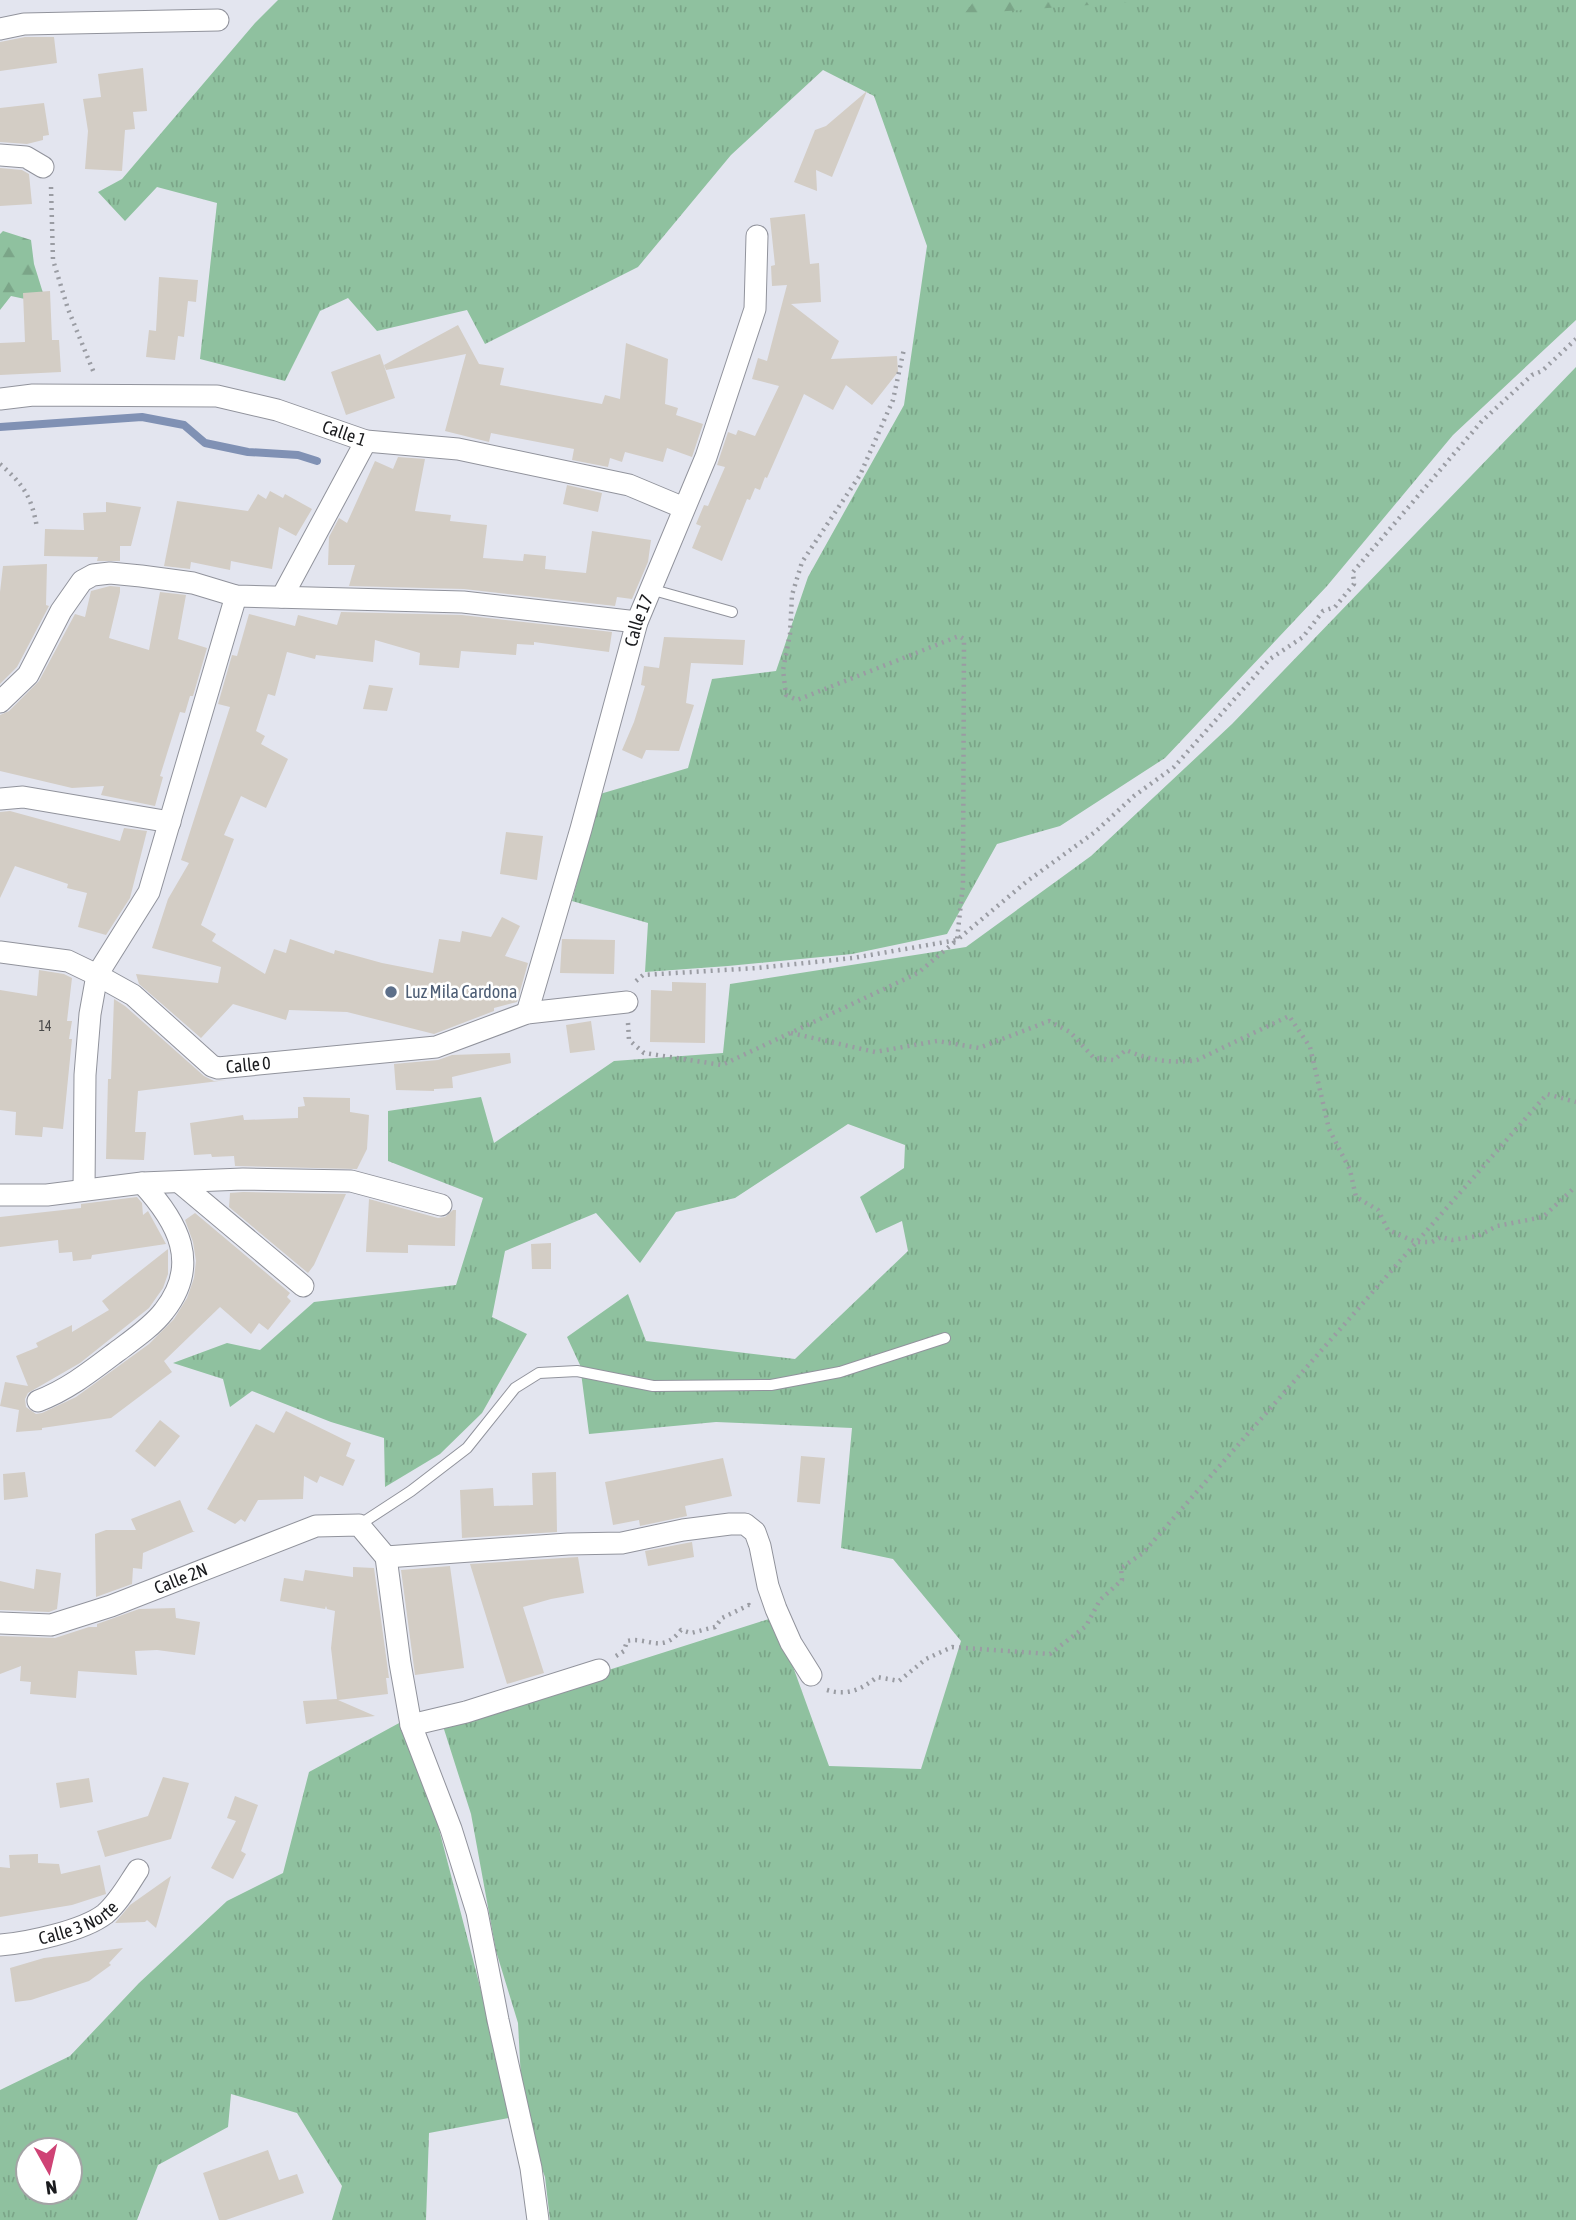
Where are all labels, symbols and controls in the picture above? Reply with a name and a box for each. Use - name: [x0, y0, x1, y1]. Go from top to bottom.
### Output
- street label: Calle 1: [320, 416, 369, 450]
- street label: Calle 17: [620, 591, 657, 649]
- place label: Luz Mila Cardona: [405, 981, 517, 1002]
- marker: Luz Mila Cardona: [383, 984, 399, 1000]
- house number: 14: [38, 1018, 52, 1034]
- street label: Calle 0: [225, 1052, 272, 1077]
- street label: Calle 2N: [151, 1558, 210, 1598]
- street label: Calle 3 Norte: [37, 1897, 122, 1949]
- north arrow: [14, 2136, 84, 2206]
- text: N: [44, 2176, 58, 2200]

